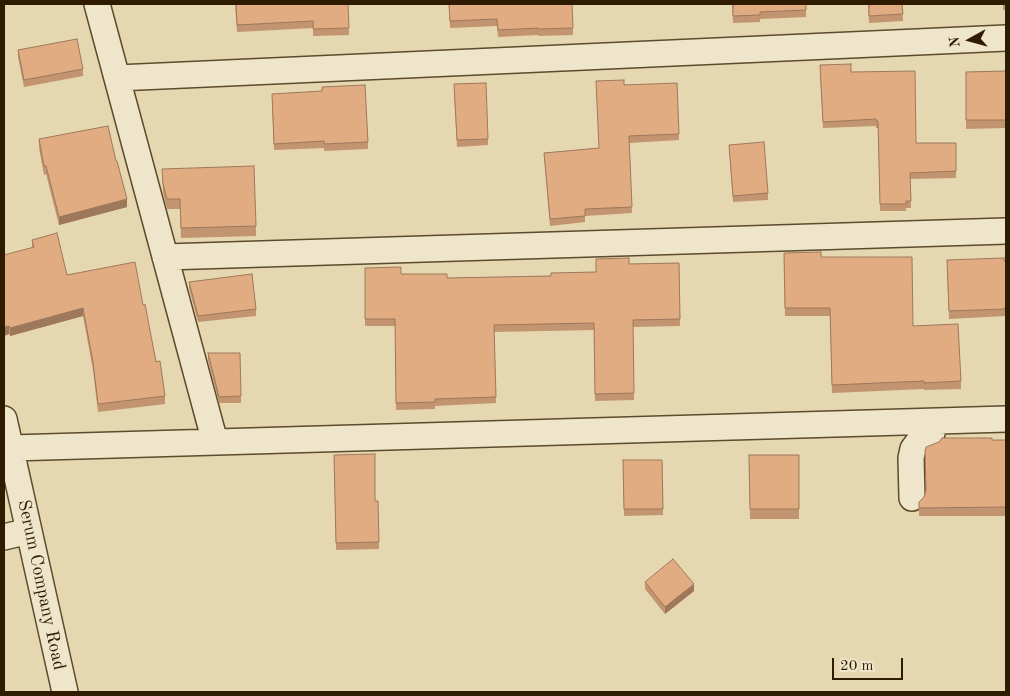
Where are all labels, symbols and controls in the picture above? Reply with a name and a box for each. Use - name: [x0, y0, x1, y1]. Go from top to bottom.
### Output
- north arrow: [945, 15, 995, 65]
- text: N: [948, 36, 963, 48]
- street label: Serum Company Road: [12, 498, 70, 672]
- scale bar: [835, 648, 906, 680]
- text: 20 m: [840, 659, 874, 674]

